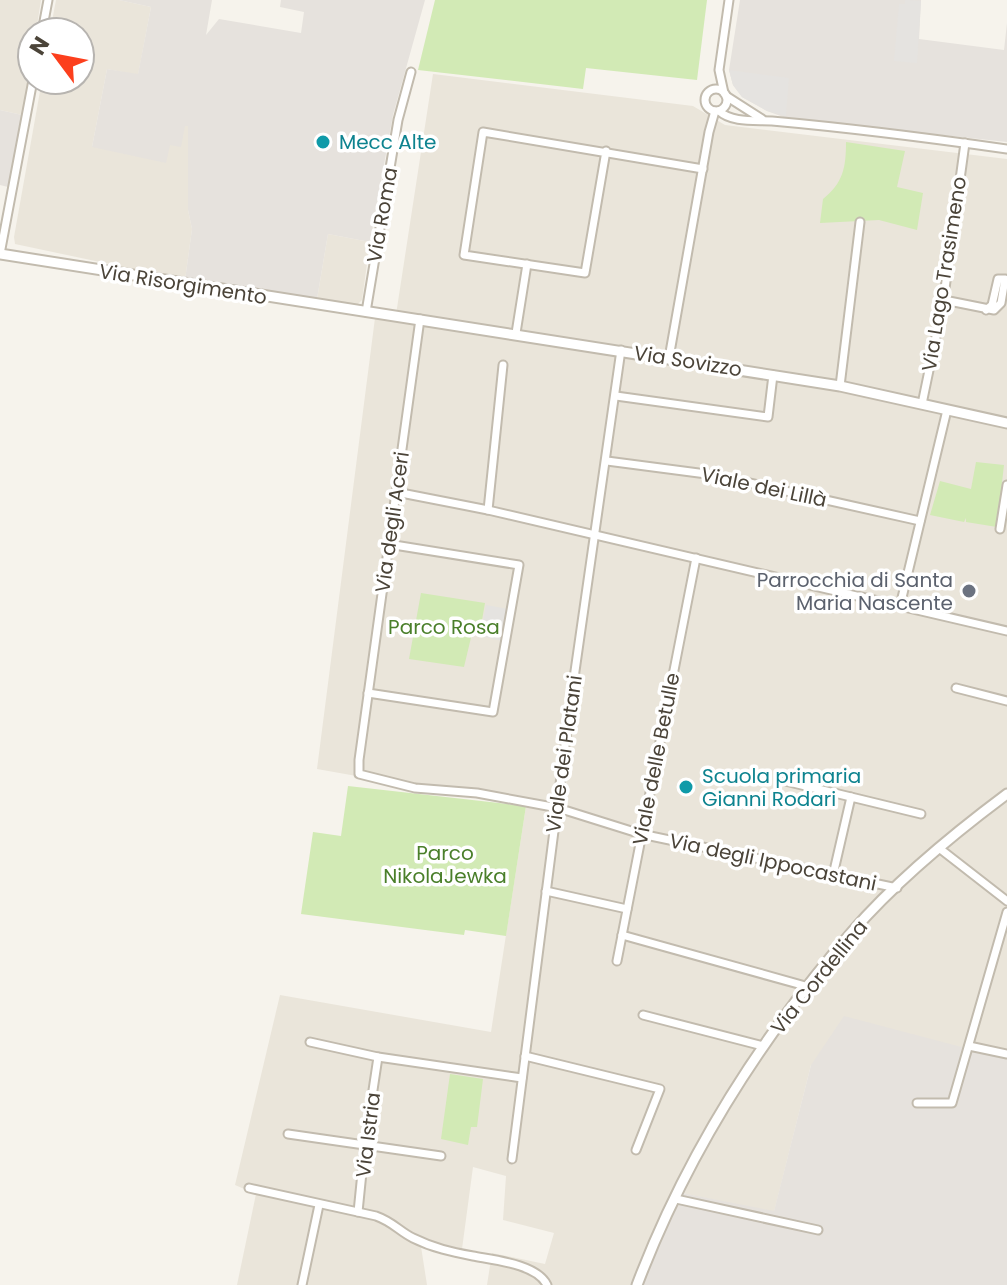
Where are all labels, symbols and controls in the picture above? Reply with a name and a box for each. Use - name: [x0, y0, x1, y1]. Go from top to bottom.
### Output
- north arrow: [16, 16, 96, 96]
- text: N: [22, 30, 57, 61]
- place label: Mecc Alte: [339, 128, 436, 156]
- marker: Mecc Alte: [314, 133, 332, 151]
- street label: Via Roma: [360, 165, 404, 265]
- street label: Via Lago Trasimeno: [915, 175, 973, 373]
- street label: Via Risorgimento: [97, 257, 269, 311]
- street label: Via Sovizzo: [632, 339, 744, 383]
- street label: Via degli Aceri: [368, 450, 416, 594]
- street label: Viale dei Lillà: [699, 460, 829, 514]
- place label: Parrocchia di Santa Maria Nascente: [757, 566, 953, 617]
- marker: Parrocchia di Santa Maria Nascente: [960, 582, 978, 600]
- park label: Parco Rosa: [388, 613, 500, 641]
- street label: Viale delle Betulle: [626, 670, 686, 848]
- street label: Viale dei Platani: [539, 673, 589, 835]
- place label: Scuola primaria Gianni Rodari: [702, 762, 861, 813]
- marker: Scuola primaria Gianni Rodari: [677, 778, 695, 796]
- street label: Via degli Ippocastani: [667, 826, 879, 898]
- park label: Parco NikolaJewka: [383, 839, 507, 890]
- street label: Via Cordellina: [764, 914, 874, 1040]
- street label: Via Istria: [349, 1091, 387, 1179]

